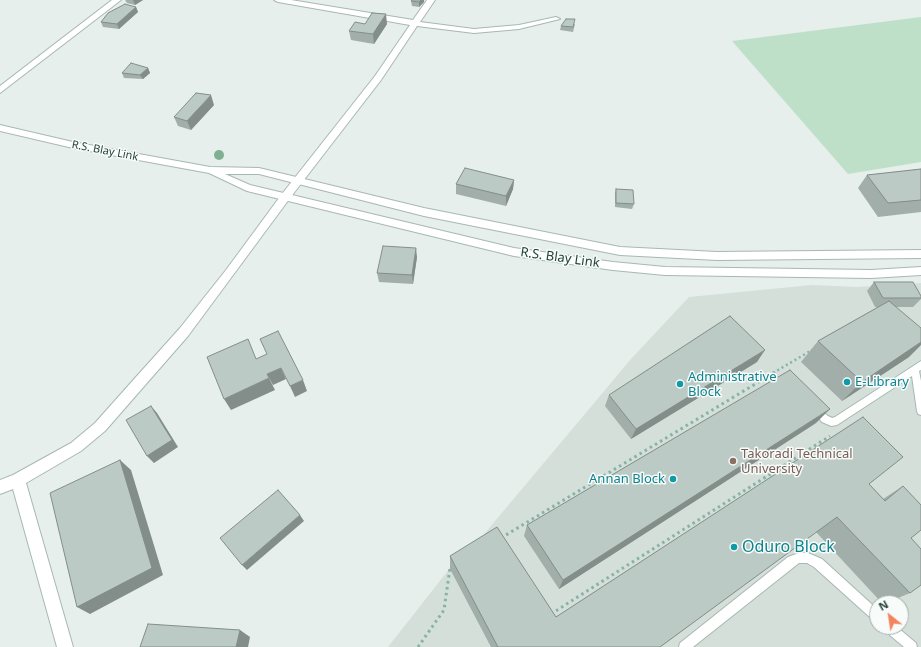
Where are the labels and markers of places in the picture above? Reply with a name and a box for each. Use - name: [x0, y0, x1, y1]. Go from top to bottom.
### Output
- place label: Administrative Block: [688, 369, 777, 400]
- place label: E-Library: [855, 374, 909, 390]
- marker: E-Library: [842, 377, 852, 387]
- marker: Administrative Block: [675, 379, 685, 389]
- place label: Takoradi Technical University: [741, 446, 853, 477]
- marker: Takoradi Technical University: [728, 456, 738, 466]
- place label: Annan Block: [589, 471, 665, 487]
- marker: Annan Block: [668, 474, 678, 484]
- place label: Oduro Block: [742, 537, 835, 557]
- marker: Oduro Block: [729, 542, 739, 552]

